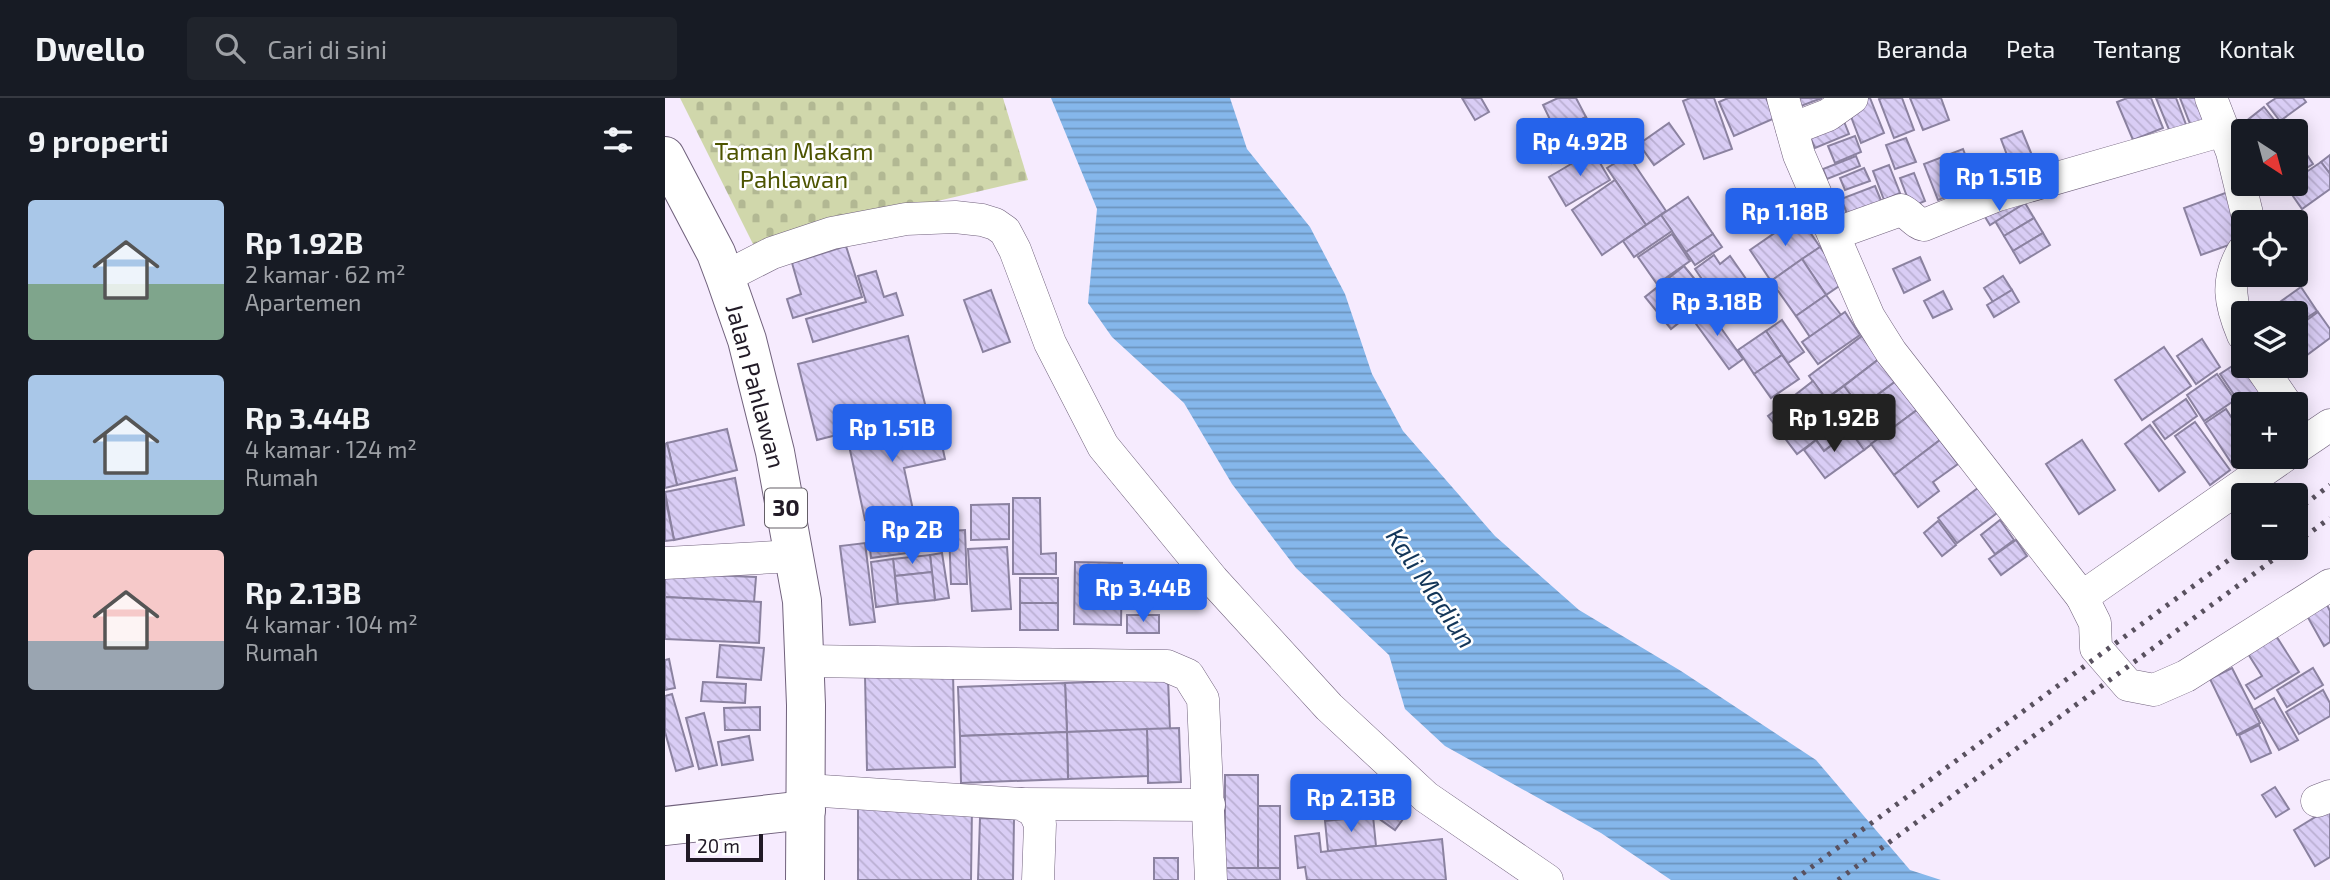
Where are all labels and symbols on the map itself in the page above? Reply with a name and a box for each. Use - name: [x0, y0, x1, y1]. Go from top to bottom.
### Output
- pin: Rp 4.92B: [1508, 118, 1652, 178]
- north arrow: [2231, 119, 2308, 196]
- park label: Taman Makam Pahlawan: [715, 136, 874, 193]
- pin: Rp 1.51B: [1927, 153, 2071, 213]
- pin: Rp 1.18B: [1713, 188, 1857, 248]
- pin: Rp 3.18B: [1645, 278, 1789, 338]
- street label: Jalan Pahlawan: [721, 300, 792, 471]
- pin: Rp 1.92B: [1762, 394, 1906, 454]
- pin: Rp 1.51B: [820, 404, 964, 464]
- road number: 30: [765, 488, 807, 528]
- pin: Rp 2B: [863, 506, 961, 566]
- water label: Kali Madiun: [1381, 521, 1484, 653]
- pin: Rp 3.44B: [1071, 564, 1215, 624]
- pin: Rp 2.13B: [1279, 774, 1423, 834]
- scale bar: [686, 831, 763, 863]

